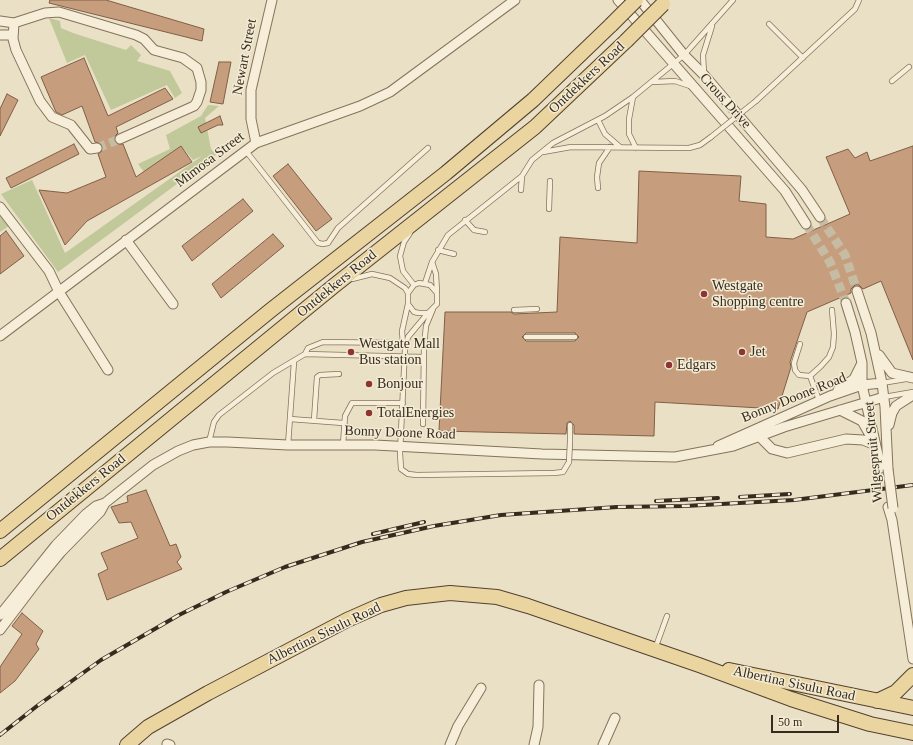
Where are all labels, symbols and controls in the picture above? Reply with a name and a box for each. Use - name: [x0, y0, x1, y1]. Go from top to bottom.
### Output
- street label: Newart Street: [229, 17, 261, 97]
- street label: Ontdekkers Road: [546, 39, 628, 117]
- street label: Crous Drive: [696, 70, 754, 132]
- street label: Mimosa Street: [172, 129, 248, 191]
- street label: Ontdekkers Road: [294, 247, 380, 321]
- place label: Westgate Shopping centre: [712, 278, 803, 310]
- marker: Westgate Shopping centre: [699, 289, 709, 299]
- place label: Westgate Mall Bus station: [359, 336, 440, 368]
- place label: Jet: [750, 344, 766, 360]
- marker: Westgate Mall Bus station: [346, 347, 356, 357]
- marker: Jet: [737, 347, 747, 357]
- place label: Edgars: [677, 357, 716, 373]
- marker: Edgars: [664, 360, 674, 370]
- street label: Bonny Doone Road: [739, 369, 849, 427]
- place label: Bonjour: [377, 376, 423, 392]
- marker: Bonjour: [364, 379, 374, 389]
- street label: Wilgespruit Street: [861, 401, 887, 503]
- place label: TotalEnergies: [377, 405, 454, 421]
- marker: TotalEnergies: [364, 408, 374, 418]
- street label: Bonny Doone Road: [344, 423, 456, 443]
- street label: Ontdekkers Road: [43, 451, 129, 525]
- street label: Albertina Sisulu Road: [264, 599, 384, 669]
- street label: Albertina Sisulu Road: [731, 663, 857, 705]
- scale bar: [773, 707, 841, 733]
- text: 50 m: [778, 715, 802, 729]

